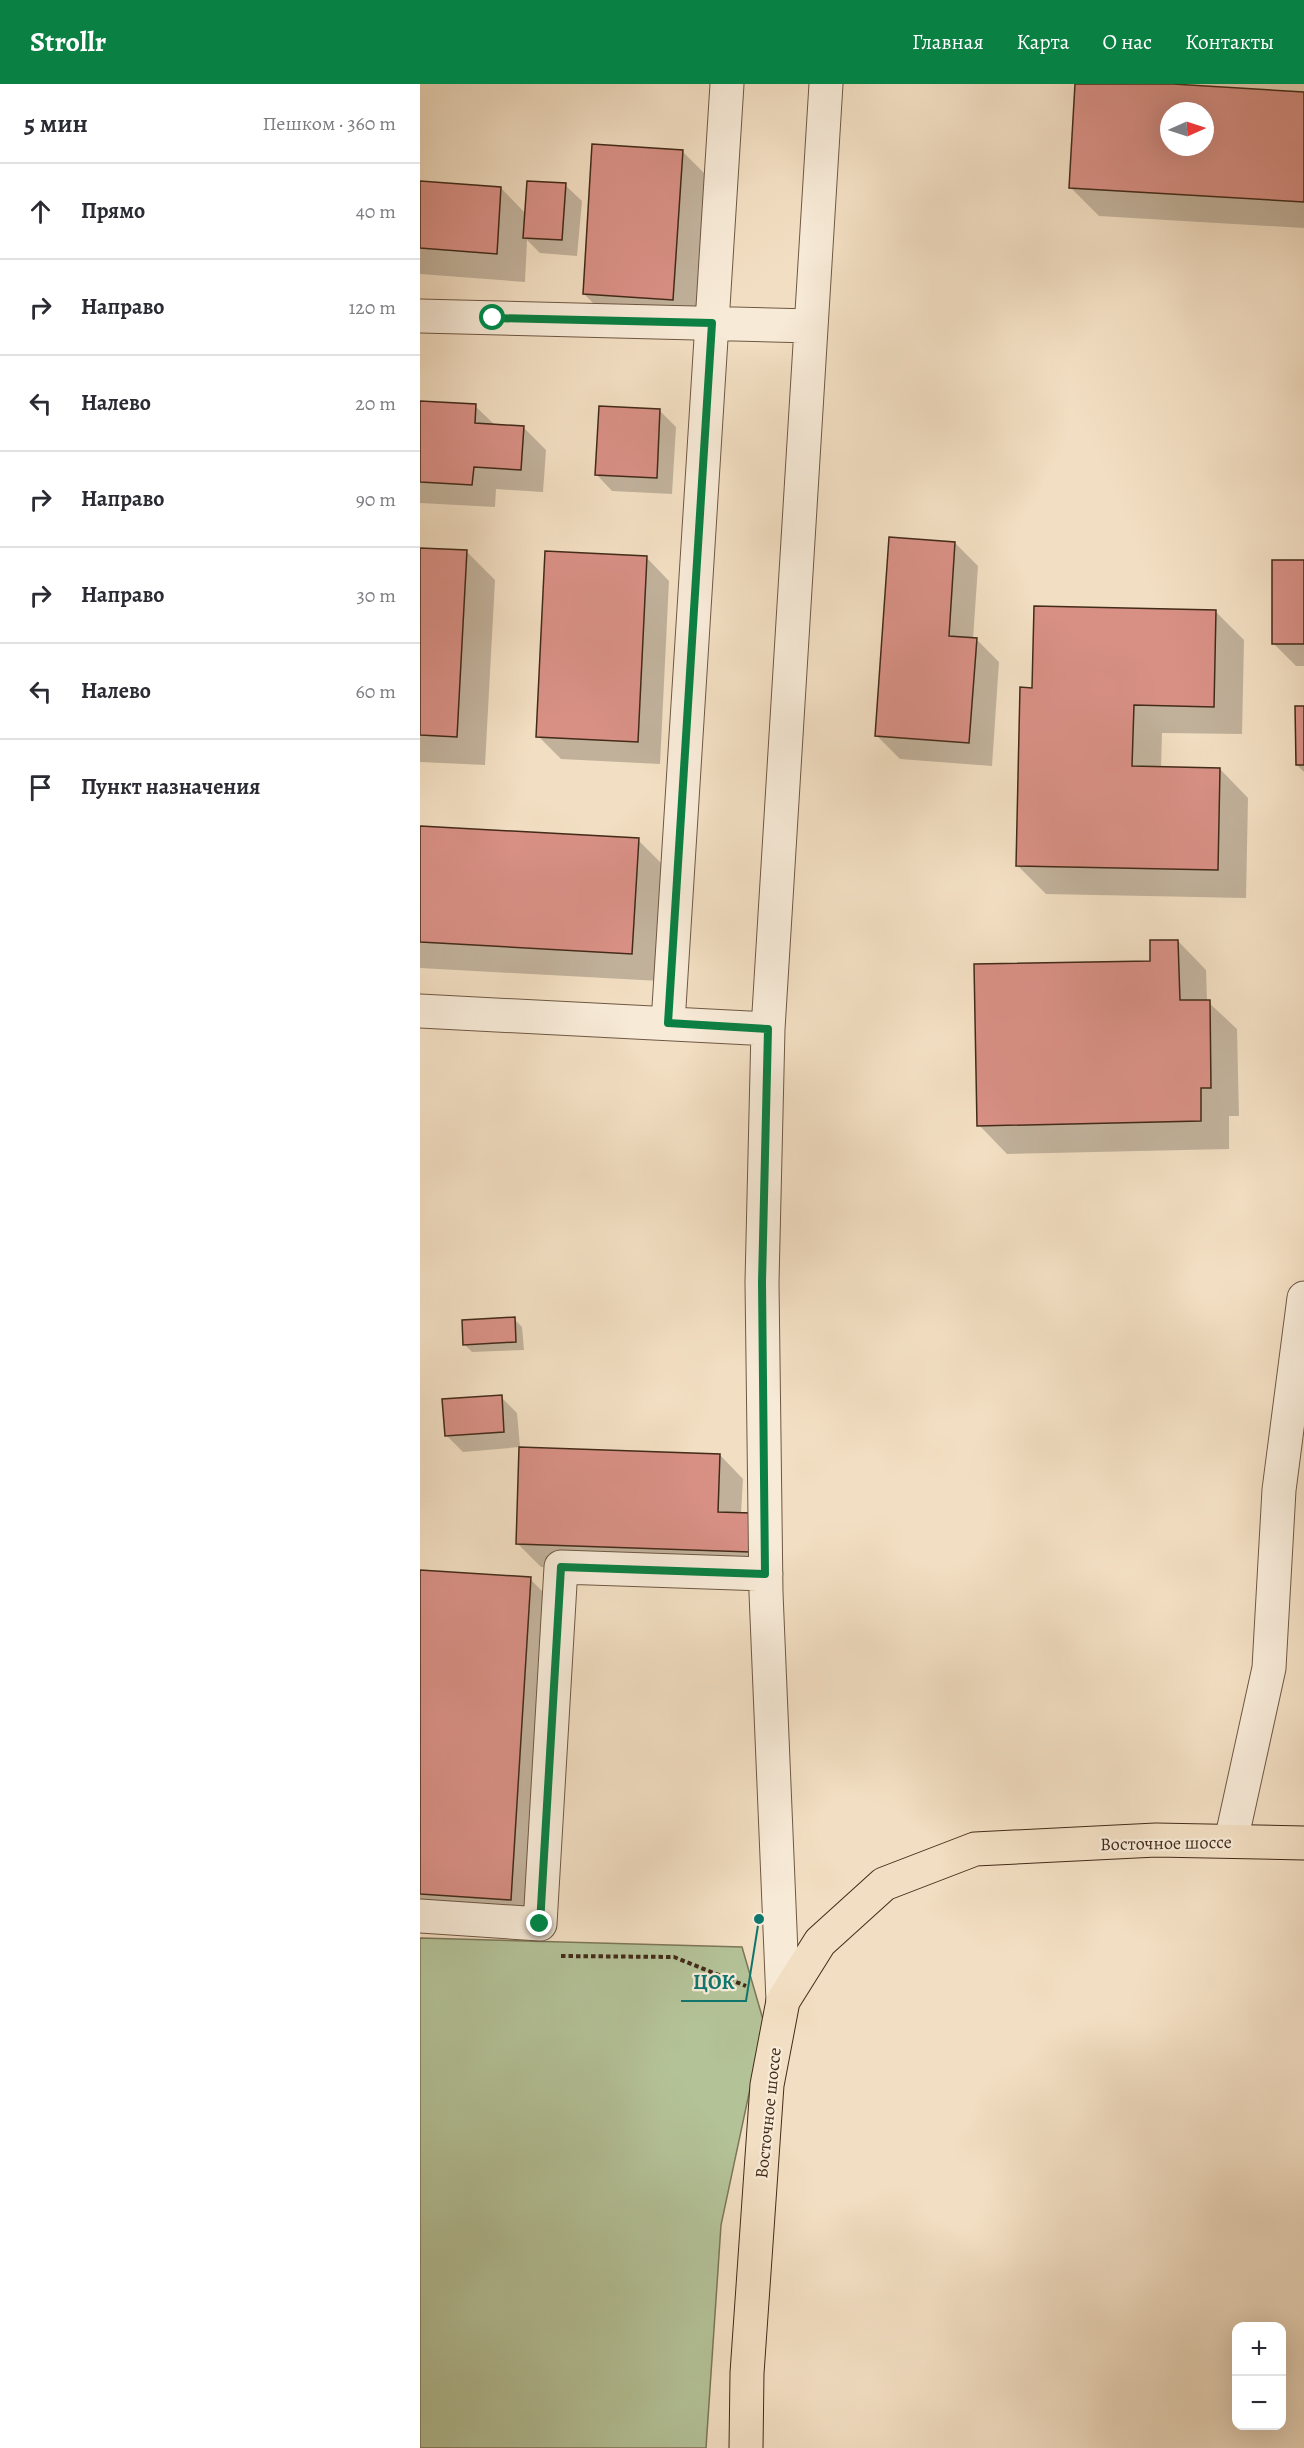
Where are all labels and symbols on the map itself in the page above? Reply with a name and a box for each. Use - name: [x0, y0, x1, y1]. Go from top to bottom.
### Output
- north arrow: [1160, 102, 1214, 156]
- route start: [479, 304, 505, 330]
- street label: Восточное шоссе: [1100, 1830, 1232, 1856]
- route end: [526, 1910, 552, 1936]
- callout: ЦОК: [681, 1963, 746, 2001]
- text: ЦОК: [693, 1969, 735, 1996]
- street label: Восточное шоссе: [749, 2046, 787, 2180]

